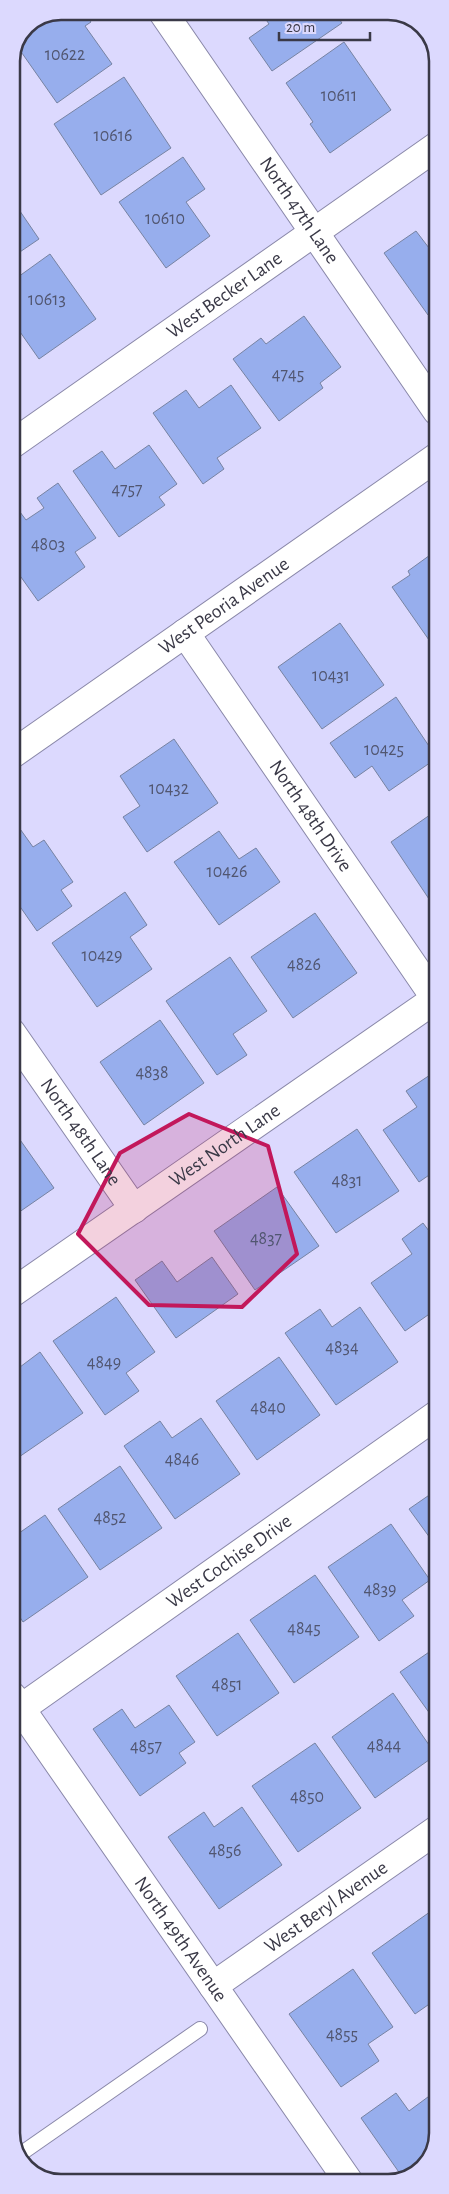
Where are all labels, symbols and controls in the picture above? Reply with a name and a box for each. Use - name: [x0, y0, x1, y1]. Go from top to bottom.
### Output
- scale bar: [279, 10, 370, 42]
- text: 20 m: [286, 20, 315, 35]
- house number: 10622: [45, 46, 85, 64]
- house number: 10611: [321, 87, 357, 105]
- house number: 10616: [94, 127, 132, 145]
- street label: North 47th Lane: [256, 153, 343, 267]
- house number: 10610: [145, 210, 185, 228]
- street label: West Becker Lane: [163, 248, 286, 342]
- house number: 10613: [28, 291, 66, 309]
- house number: 4745: [272, 366, 304, 384]
- house number: 4757: [111, 481, 143, 499]
- house number: 4803: [31, 536, 65, 554]
- street label: West Peoria Avenue: [155, 554, 293, 658]
- house number: 10431: [312, 667, 350, 685]
- house number: 10425: [364, 741, 404, 759]
- street label: North 48th Drive: [265, 757, 356, 875]
- house number: 10432: [149, 780, 189, 798]
- house number: 10426: [206, 863, 248, 881]
- house number: 10429: [81, 947, 123, 965]
- house number: 4826: [287, 956, 321, 974]
- house number: 4838: [135, 1064, 169, 1082]
- street label: North 48th Lane: [37, 1075, 125, 1189]
- street label: West North Lane: [166, 1100, 284, 1191]
- house number: 4831: [332, 1172, 362, 1190]
- house number: 4837: [250, 1230, 282, 1248]
- house number: 4834: [325, 1339, 359, 1357]
- house number: 4849: [87, 1354, 121, 1372]
- house number: 4840: [250, 1399, 286, 1417]
- house number: 4846: [165, 1451, 199, 1469]
- house number: 4852: [94, 1509, 126, 1527]
- street label: West Cochise Drive: [163, 1511, 295, 1612]
- house number: 4839: [363, 1581, 397, 1599]
- house number: 4845: [287, 1620, 321, 1638]
- house number: 4851: [212, 1676, 242, 1694]
- house number: 4844: [367, 1737, 402, 1755]
- house number: 4857: [130, 1738, 162, 1756]
- house number: 4850: [290, 1788, 324, 1806]
- house number: 4856: [208, 1842, 242, 1860]
- street label: West Beryl Avenue: [261, 1857, 391, 1957]
- street label: North 49th Avenue: [131, 1873, 231, 2005]
- house number: 4855: [326, 2026, 358, 2044]

